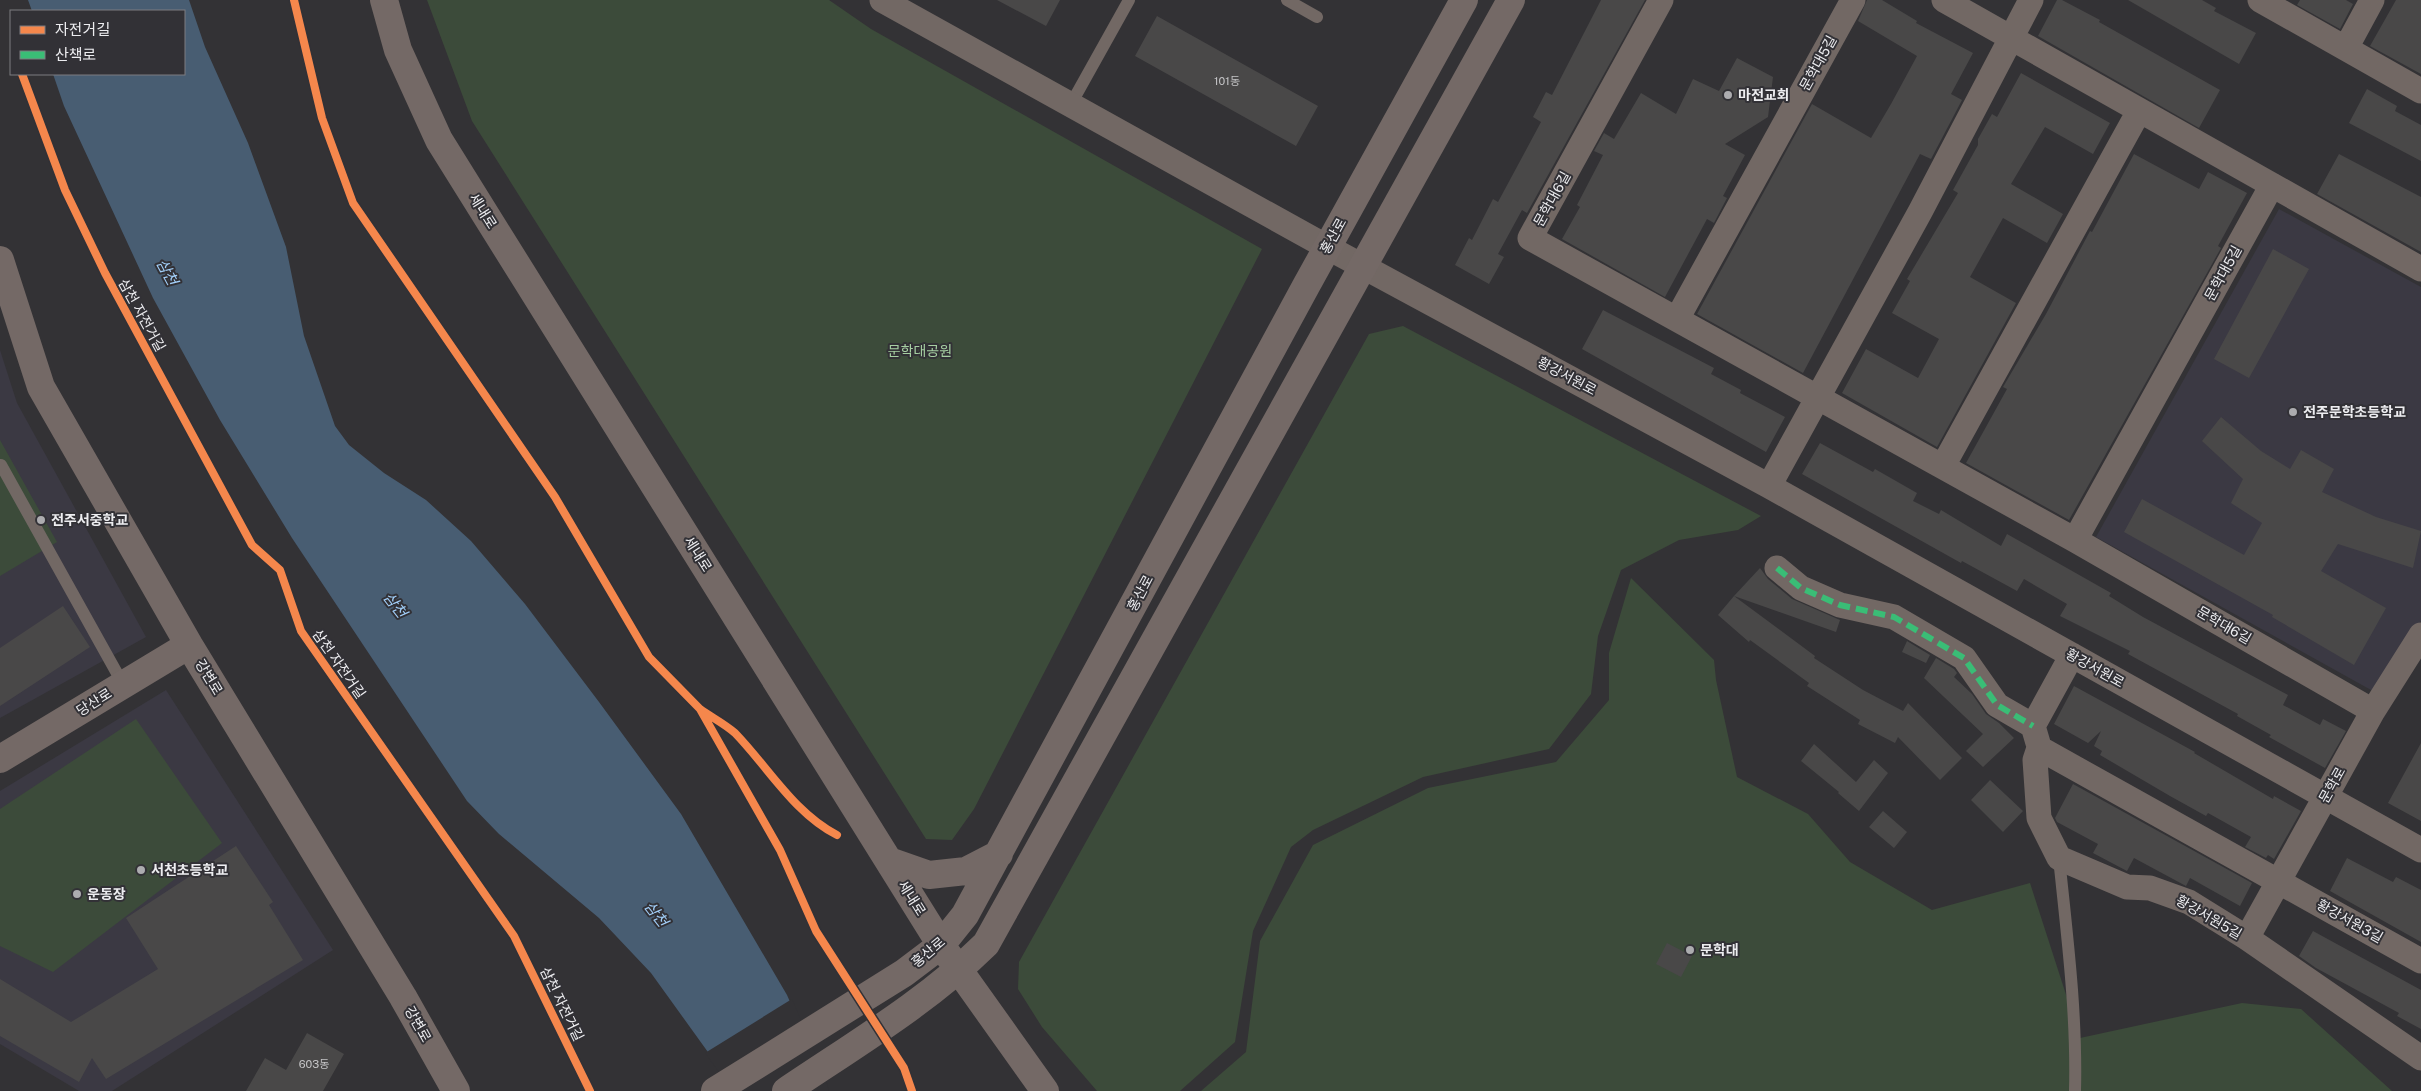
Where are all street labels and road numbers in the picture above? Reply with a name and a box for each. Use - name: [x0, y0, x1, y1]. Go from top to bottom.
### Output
- street label: 문학대5길: [1796, 33, 1840, 93]
- street label: 문학대6길: [1530, 169, 1574, 229]
- street label: 세내로: [466, 190, 500, 232]
- street label: 홍산로: [1317, 215, 1349, 257]
- street label: 문학대5길: [2201, 243, 2245, 303]
- street label: 삼천 자전거길: [115, 276, 169, 354]
- street label: 황강서원로: [1535, 354, 1599, 398]
- street label: 세내로: [681, 533, 715, 575]
- street label: 홍산로: [1124, 572, 1156, 614]
- street label: 문학대6길: [2194, 603, 2254, 647]
- street label: 삼천 자전거길: [309, 626, 369, 702]
- street label: 황강서원로: [2063, 645, 2127, 691]
- street label: 강변로: [192, 656, 226, 698]
- street label: 당산로: [73, 685, 115, 719]
- street label: 문학로: [2316, 764, 2348, 806]
- street label: 세내로: [895, 877, 929, 919]
- street label: 황강서원5길: [2173, 892, 2245, 942]
- street label: 황강서원3길: [2314, 896, 2386, 946]
- street label: 홍산로: [908, 933, 948, 971]
- street label: 삼천 자전거길: [537, 964, 587, 1044]
- street label: 강변로: [402, 1003, 434, 1045]

